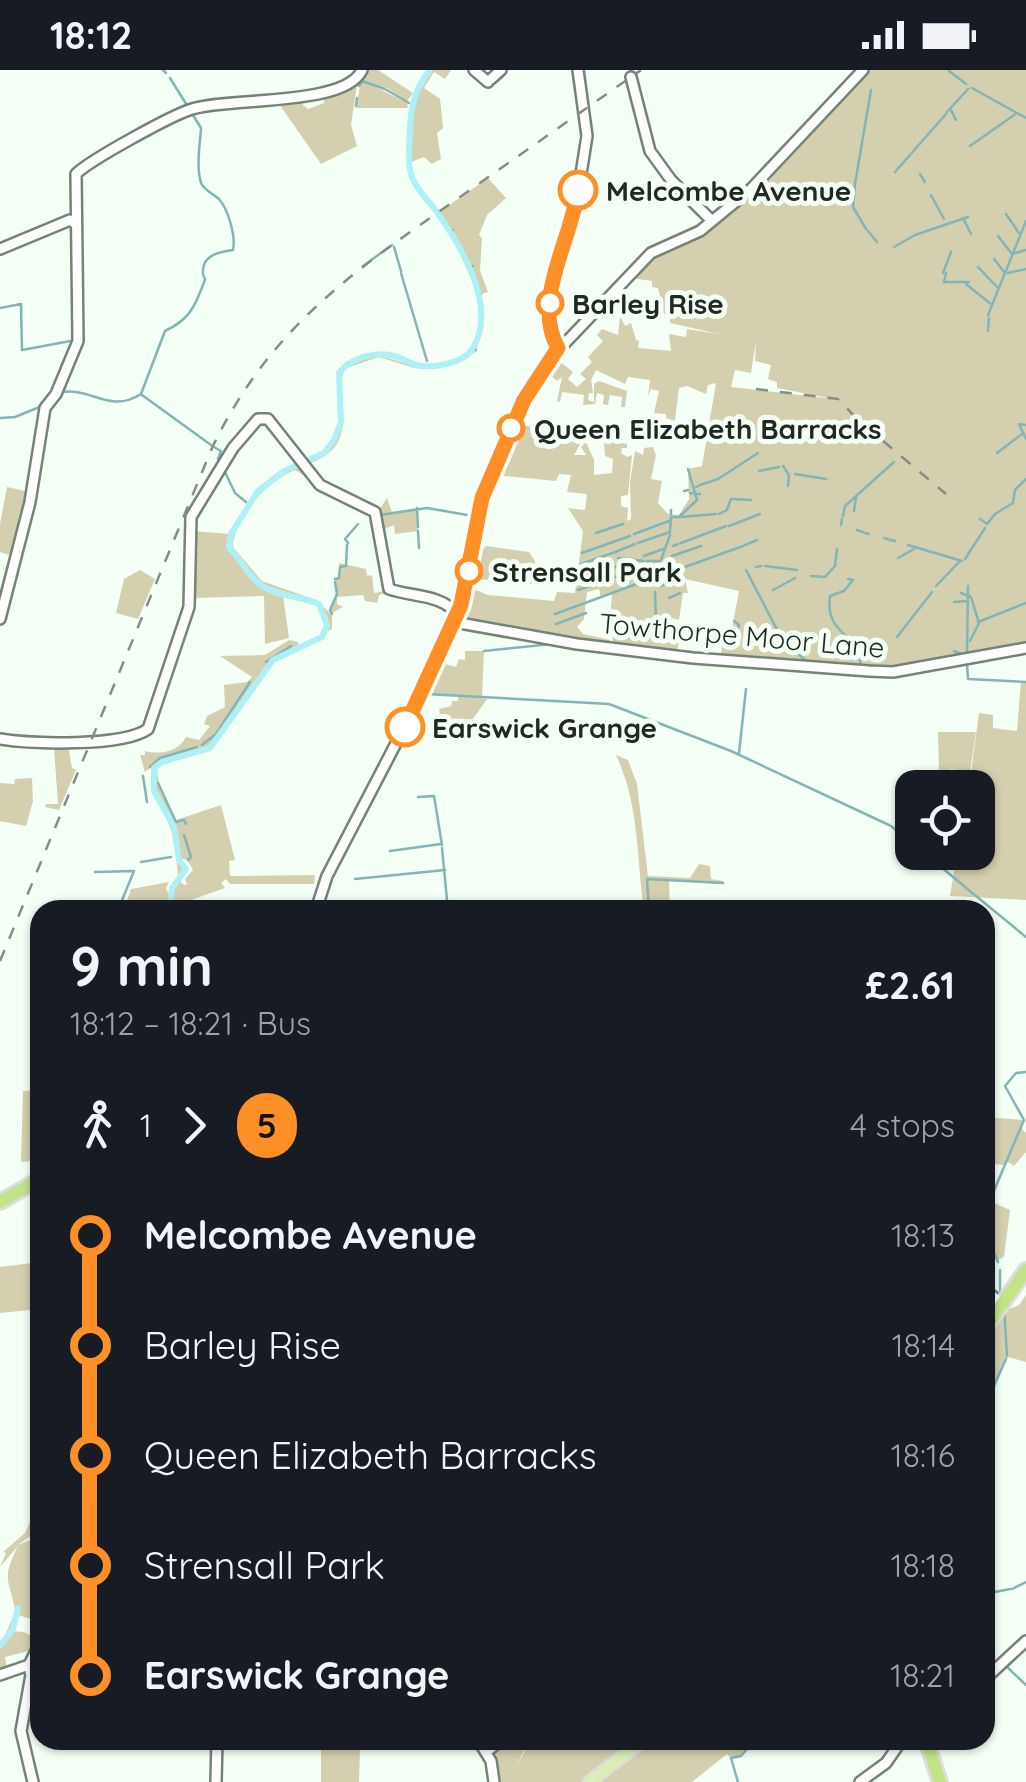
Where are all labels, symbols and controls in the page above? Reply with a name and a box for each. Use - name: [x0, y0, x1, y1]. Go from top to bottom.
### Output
- text: 18:12: [50, 11, 132, 59]
- marker: Melcombe Avenue: [559, 171, 597, 209]
- place label: Melcombe Avenue: [606, 173, 851, 208]
- place label: Barley Rise: [572, 286, 724, 321]
- marker: Barley Rise: [537, 290, 563, 316]
- place label: Queen Elizabeth Barracks: [534, 411, 882, 446]
- marker: Queen Elizabeth Barracks: [498, 415, 524, 441]
- place label: Strensall Park: [492, 554, 682, 589]
- marker: Strensall Park: [456, 558, 482, 584]
- street label: Towthorpe Moor Lane: [598, 605, 886, 665]
- marker: Earswick Grange: [386, 708, 424, 746]
- place label: Earswick Grange: [432, 710, 657, 745]
- map controls: [895, 770, 995, 870]
- button: locate: [895, 770, 995, 870]
- text: 9 min: [70, 931, 213, 1000]
- text: £2.61: [865, 961, 955, 1009]
- text: 18:12 – 18:21 · Bus: [70, 1003, 311, 1043]
- icon: walk: [70, 1098, 125, 1153]
- icon: forward: [167, 1098, 222, 1153]
- text: 5: [257, 1103, 277, 1147]
- text: 1: [140, 1105, 152, 1145]
- text: 4 stops: [850, 1105, 955, 1145]
- text: Melcombe Avenue: [144, 1211, 477, 1259]
- text: 18:13: [891, 1215, 955, 1255]
- text: Barley Rise: [144, 1321, 341, 1369]
- text: 18:14: [892, 1325, 955, 1365]
- text: Queen Elizabeth Barracks: [144, 1431, 597, 1479]
- text: 18:16: [891, 1435, 955, 1475]
- text: Strensall Park: [144, 1541, 385, 1589]
- text: 18:18: [891, 1545, 955, 1585]
- text: Earswick Grange: [144, 1651, 449, 1699]
- text: 18:21: [890, 1655, 955, 1695]

